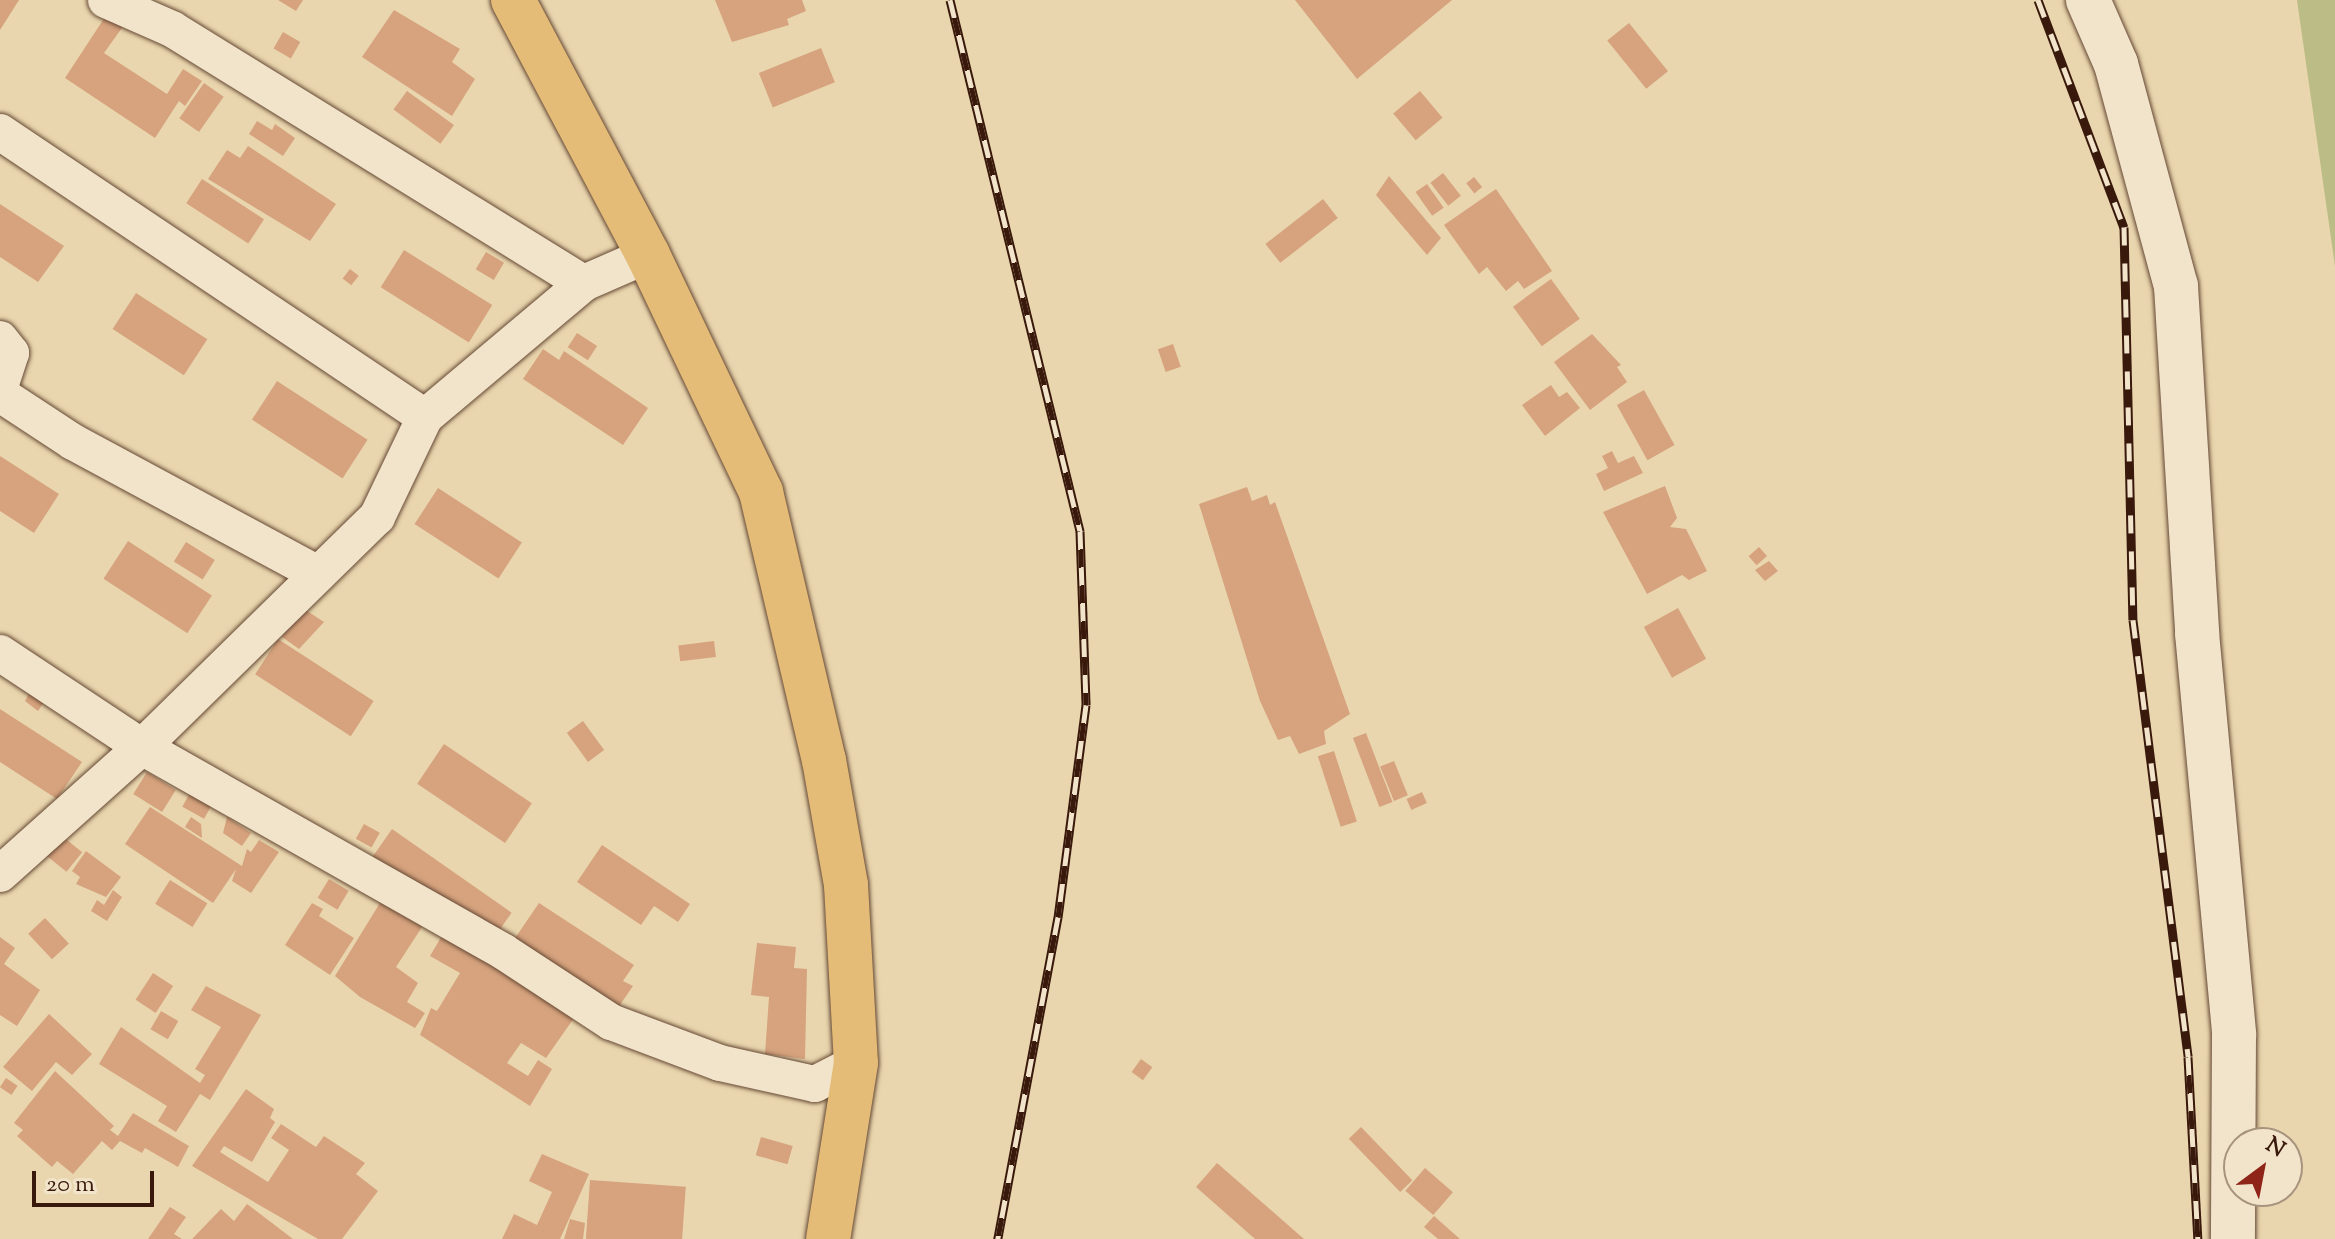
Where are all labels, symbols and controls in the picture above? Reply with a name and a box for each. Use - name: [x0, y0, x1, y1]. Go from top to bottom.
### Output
- north arrow: [2223, 1127, 2303, 1207]
- text: N: [2259, 1130, 2291, 1167]
- scale bar: [36, 1155, 158, 1205]
- text: 20 m: [46, 1168, 95, 1202]

